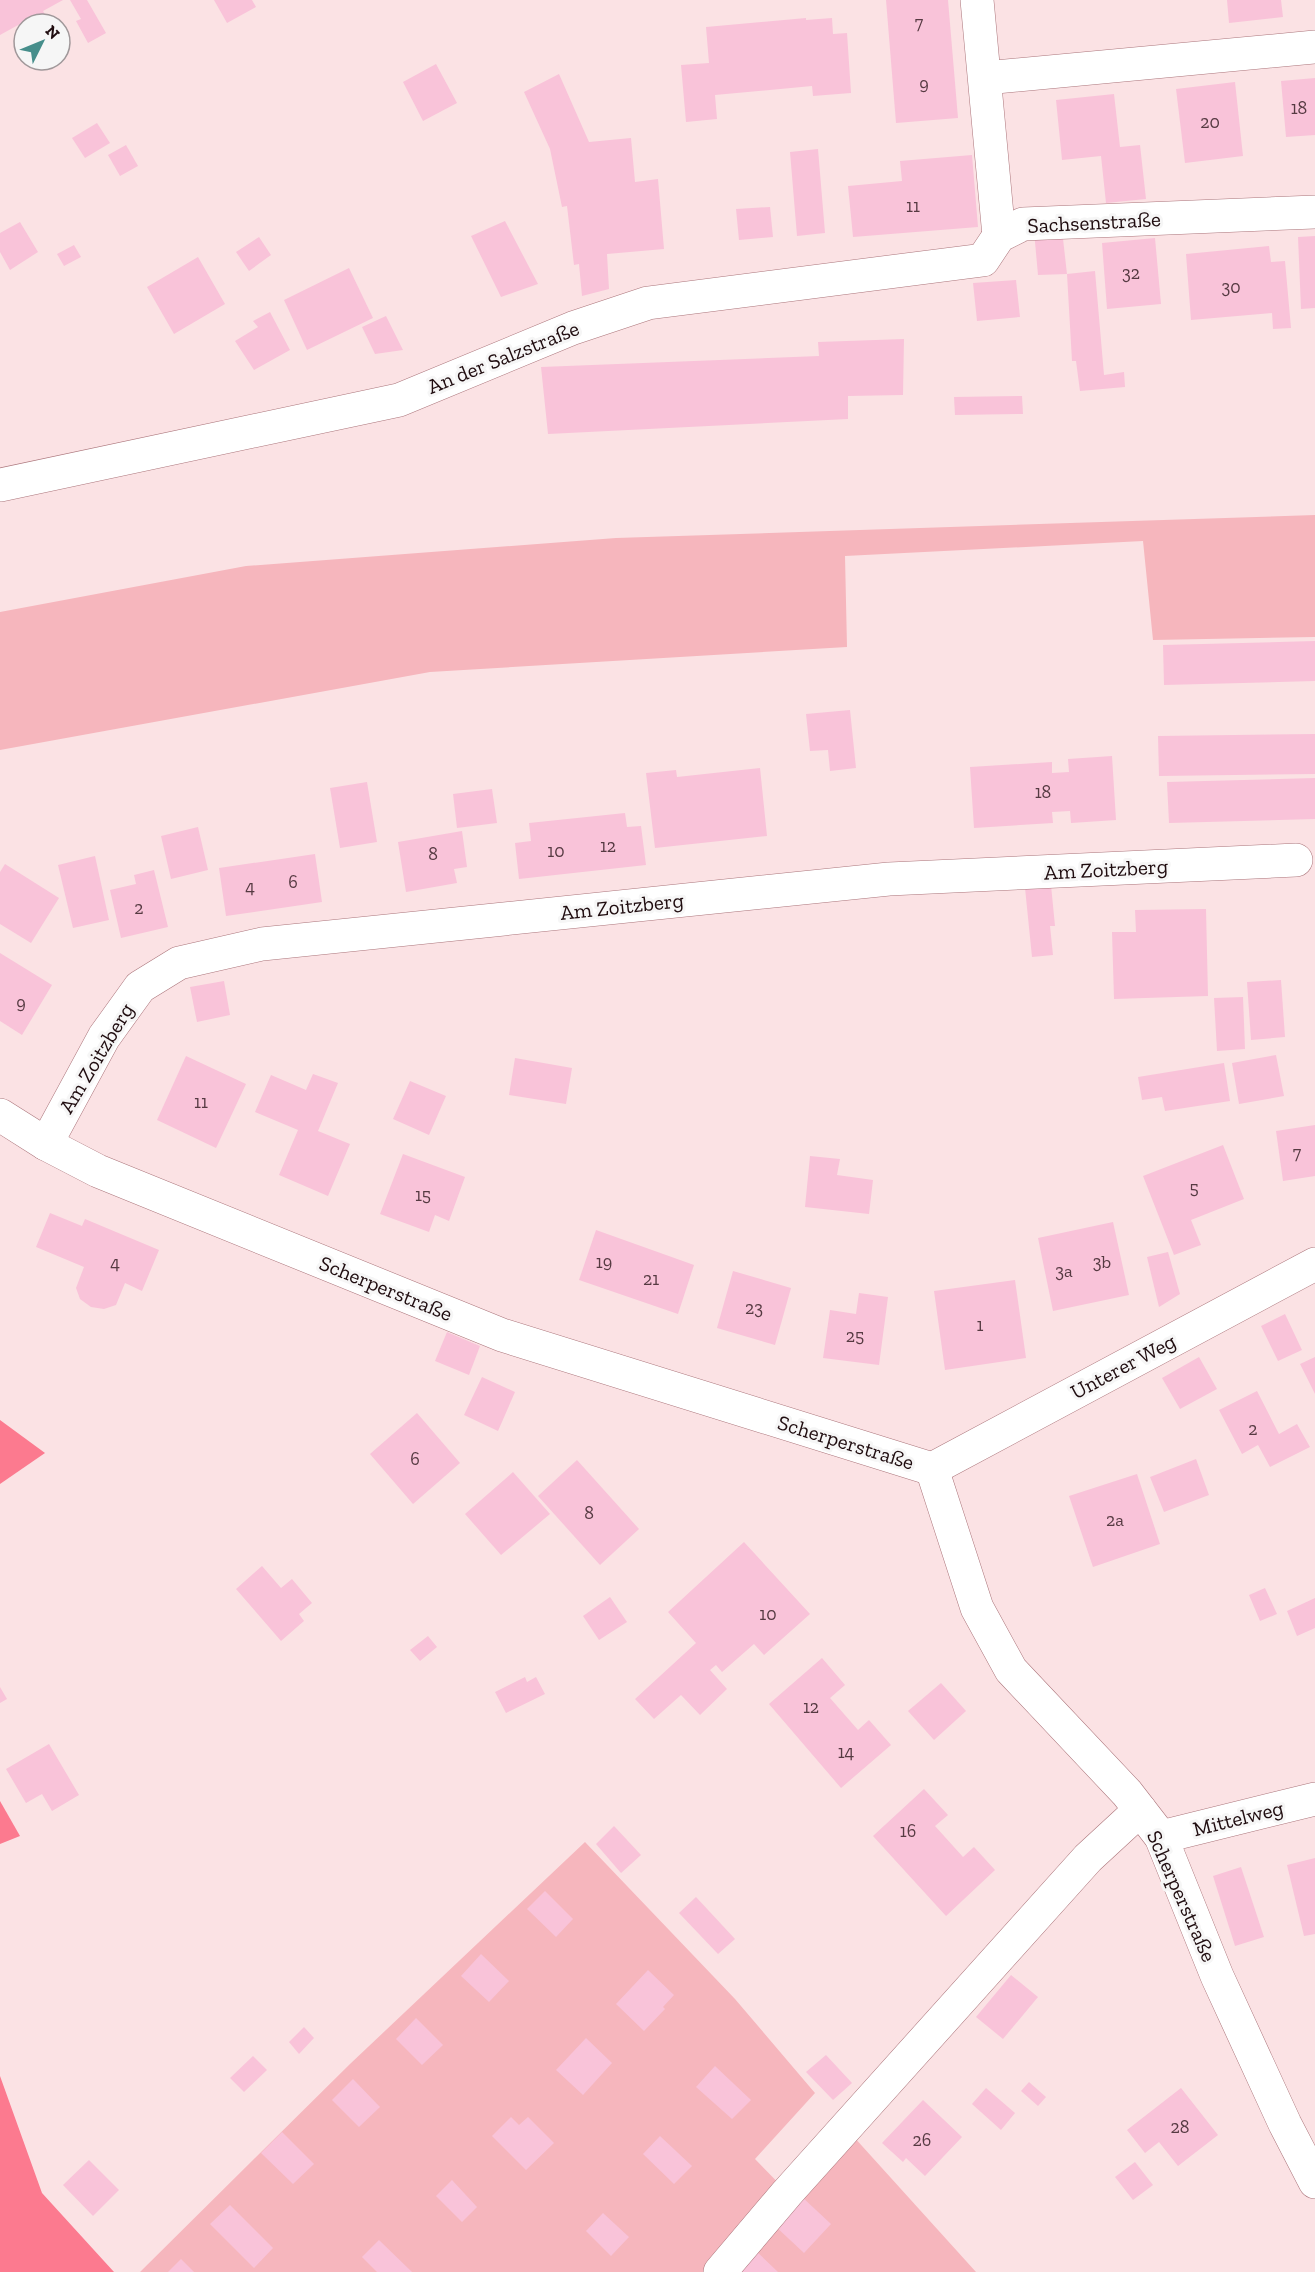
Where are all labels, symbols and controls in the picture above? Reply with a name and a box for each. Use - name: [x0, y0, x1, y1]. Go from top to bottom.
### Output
- north arrow: [12, 12, 72, 72]
- house number: 7: [915, 12, 924, 34]
- text: N: [42, 21, 64, 43]
- house number: 9: [919, 73, 929, 95]
- house number: 18: [1291, 97, 1307, 119]
- house number: 20: [1200, 111, 1220, 133]
- house number: 11: [906, 195, 920, 217]
- street label: Sachsenstraße: [1027, 206, 1161, 238]
- house number: 32: [1122, 262, 1140, 284]
- house number: 30: [1221, 276, 1241, 298]
- street label: An der Salzstraße: [424, 315, 583, 399]
- house number: 18: [1035, 781, 1051, 803]
- house number: 12: [600, 835, 616, 857]
- house number: 10: [547, 840, 565, 862]
- house number: 8: [428, 843, 438, 865]
- street label: Am Zoitzberg: [1043, 853, 1169, 885]
- house number: 6: [288, 871, 298, 893]
- house number: 4: [245, 876, 255, 898]
- street label: Am Zoitzberg: [559, 887, 686, 925]
- house number: 2: [134, 897, 144, 919]
- house number: 9: [16, 992, 26, 1014]
- street label: Am Zoitzberg: [53, 998, 139, 1118]
- house number: 11: [194, 1091, 208, 1113]
- house number: 7: [1293, 1142, 1302, 1164]
- house number: 5: [1189, 1177, 1199, 1199]
- house number: 15: [415, 1184, 431, 1206]
- street label: Scherperstraße: [316, 1250, 456, 1326]
- house number: 19: [596, 1251, 612, 1273]
- house number: 3b: [1093, 1251, 1111, 1273]
- house number: 4: [110, 1252, 120, 1274]
- house number: 3a: [1055, 1260, 1073, 1282]
- house number: 21: [643, 1268, 659, 1290]
- house number: 23: [745, 1297, 763, 1319]
- house number: 1: [977, 1314, 984, 1336]
- house number: 25: [846, 1325, 864, 1347]
- street label: Unterer Weg: [1066, 1328, 1180, 1404]
- street label: Scherperstraße: [775, 1409, 917, 1475]
- house number: 2: [1248, 1418, 1258, 1440]
- house number: 6: [410, 1448, 420, 1470]
- house number: 8: [584, 1502, 594, 1524]
- house number: 2a: [1106, 1509, 1124, 1531]
- house number: 10: [759, 1603, 777, 1625]
- house number: 12: [803, 1696, 819, 1718]
- house number: 14: [838, 1741, 855, 1763]
- street label: Mittelweg: [1190, 1795, 1286, 1841]
- house number: 16: [900, 1820, 916, 1842]
- street label: Scherperstraße: [1142, 1826, 1222, 1966]
- house number: 28: [1171, 2116, 1189, 2138]
- house number: 26: [913, 2129, 931, 2151]

